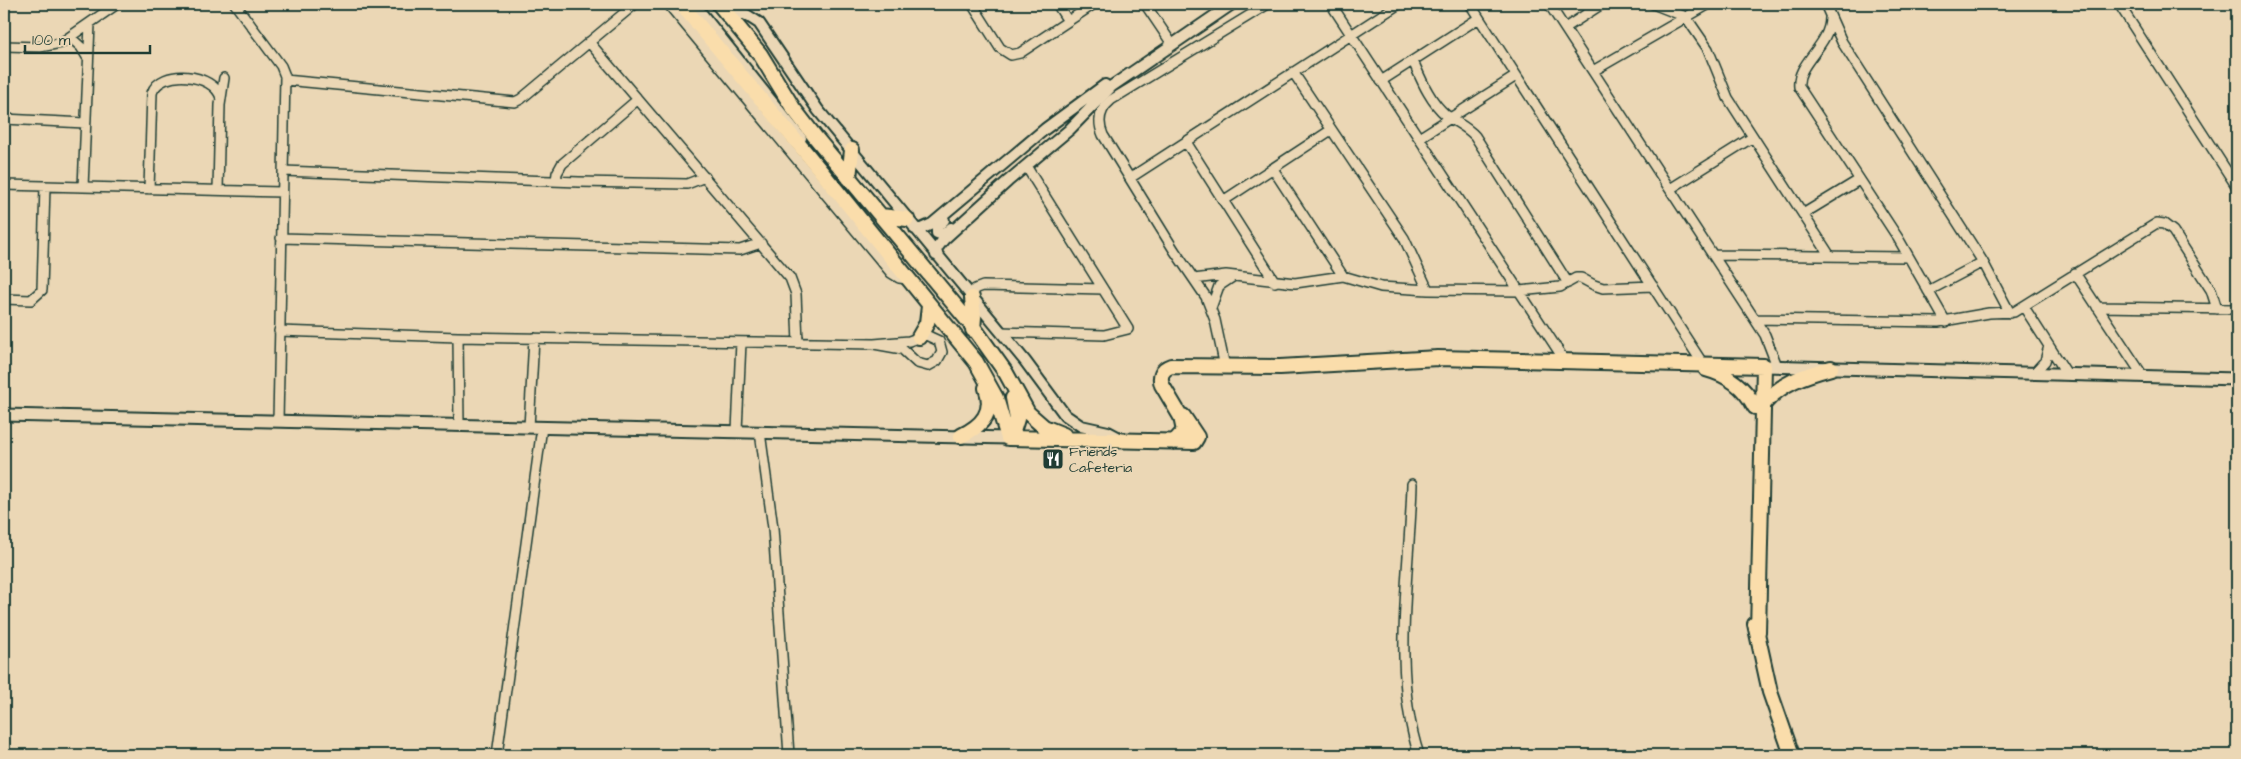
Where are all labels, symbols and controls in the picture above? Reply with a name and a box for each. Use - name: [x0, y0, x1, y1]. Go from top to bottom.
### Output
- scale bar: [25, 22, 150, 54]
- text: 100 m: [32, 30, 71, 51]
- place label: Friends Cafeteria: [1069, 442, 1132, 478]
- restaurant icon: Friends Cafeteria: [1041, 447, 1065, 471]

